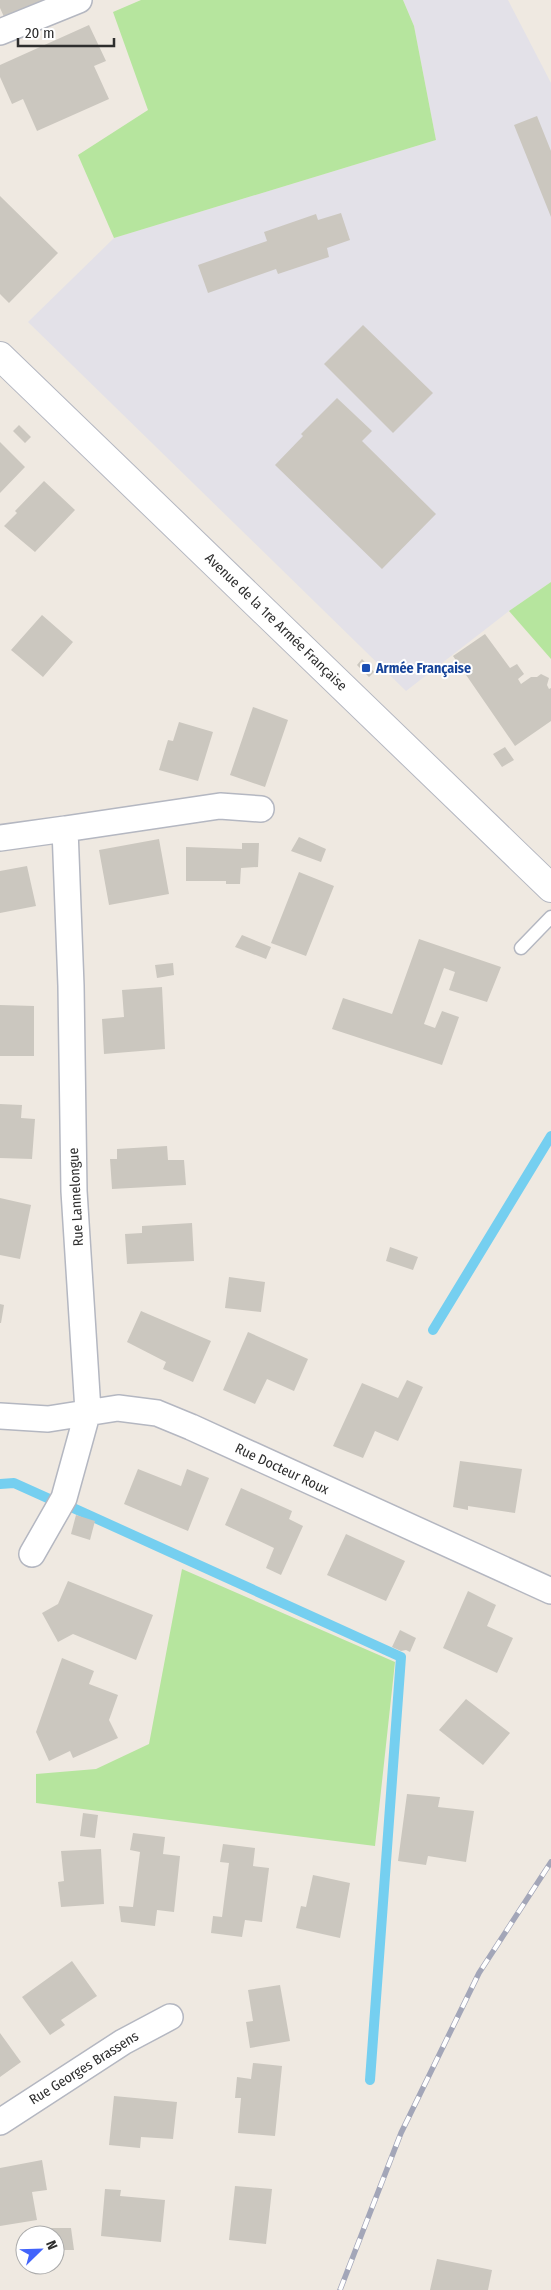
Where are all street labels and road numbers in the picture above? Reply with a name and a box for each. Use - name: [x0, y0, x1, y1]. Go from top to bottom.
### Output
- street label: Avenue de la 1re Armée Française: [202, 550, 351, 694]
- street label: Rue Lannelongue: [65, 1147, 87, 1247]
- street label: Rue Docteur Roux: [232, 1440, 332, 1499]
- street label: Rue Georges Brassens: [26, 2027, 142, 2109]

